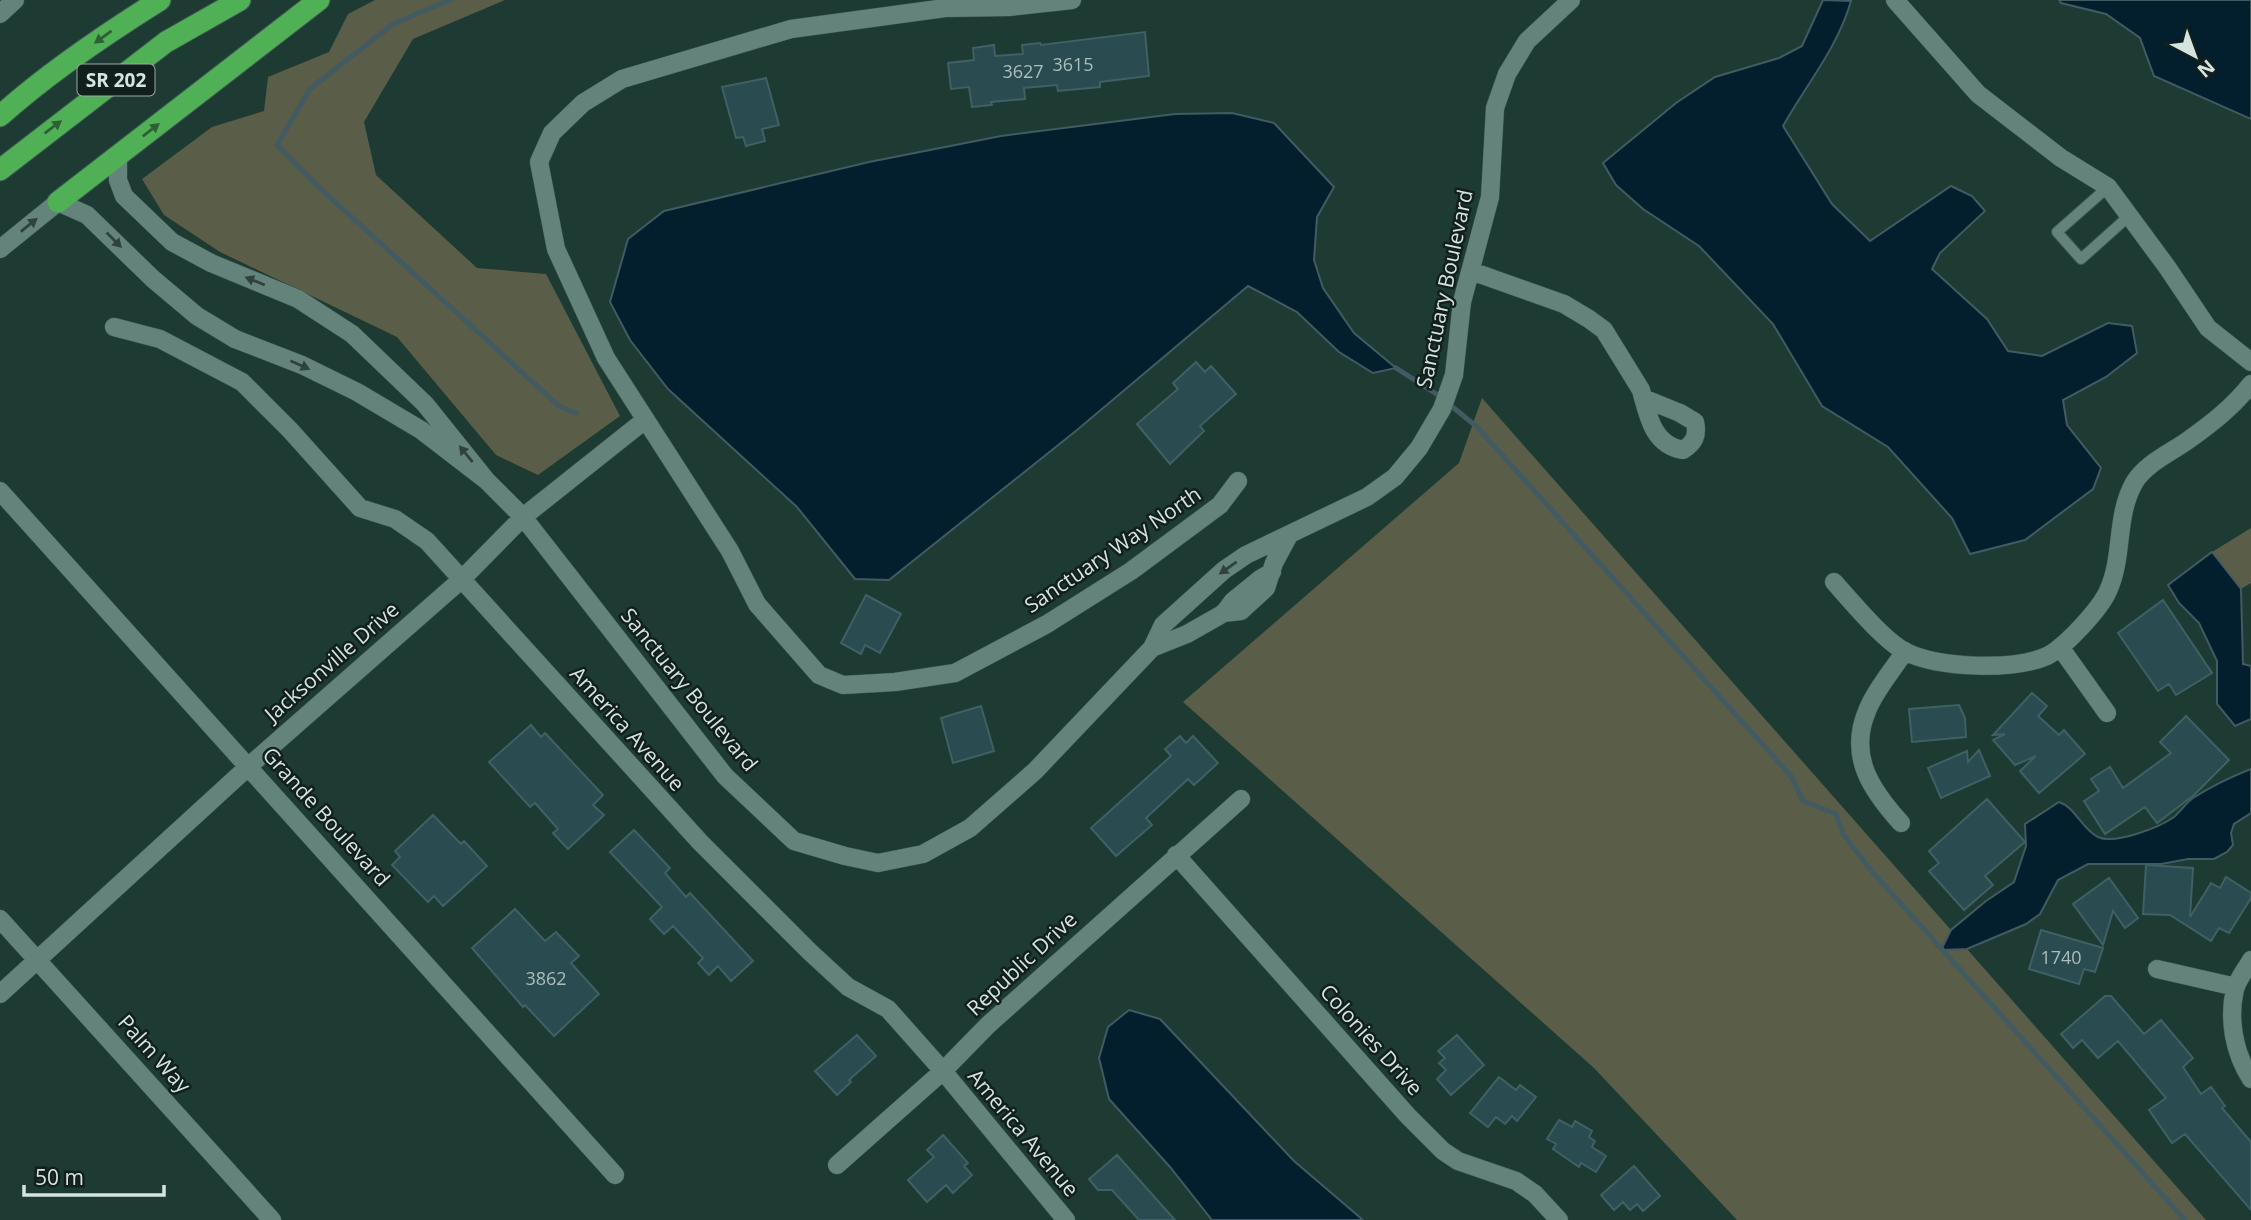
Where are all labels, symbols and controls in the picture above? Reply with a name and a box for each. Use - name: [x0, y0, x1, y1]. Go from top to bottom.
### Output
- north arrow: [2160, 21, 2230, 91]
- one-way arrow: [94, 30, 112, 44]
- house number: 3615: [1052, 52, 1094, 76]
- text: N: [2192, 54, 2221, 84]
- house number: 3627: [1002, 59, 1044, 83]
- road number: SR 202: [78, 64, 154, 96]
- one-way arrow: [44, 120, 62, 135]
- one-way arrow: [142, 124, 160, 138]
- street label: Sanctuary Boulevard: [1409, 187, 1479, 391]
- one-way arrow: [20, 218, 38, 233]
- one-way arrow: [106, 231, 123, 248]
- one-way arrow: [245, 276, 266, 287]
- one-way arrow: [290, 360, 311, 371]
- one-way arrow: [458, 446, 473, 464]
- street label: Sanctuary Way North: [1019, 480, 1206, 619]
- one-way arrow: [1219, 561, 1237, 575]
- street label: Jacksonville Drive: [257, 595, 404, 729]
- street label: Sanctuary Boulevard: [615, 602, 764, 777]
- street label: America Avenue: [564, 660, 691, 797]
- street label: Grande Boulevard: [257, 741, 397, 892]
- street label: Republic Drive: [960, 905, 1082, 1022]
- house number: 1740: [2040, 945, 2082, 969]
- house number: 3862: [525, 966, 567, 990]
- street label: Colonies Drive: [1314, 978, 1429, 1101]
- street label: Palm Way: [112, 1008, 198, 1099]
- street label: America Avenue: [962, 1063, 1085, 1202]
- scale bar: [24, 1154, 164, 1198]
- text: 50 m: [35, 1163, 84, 1191]

